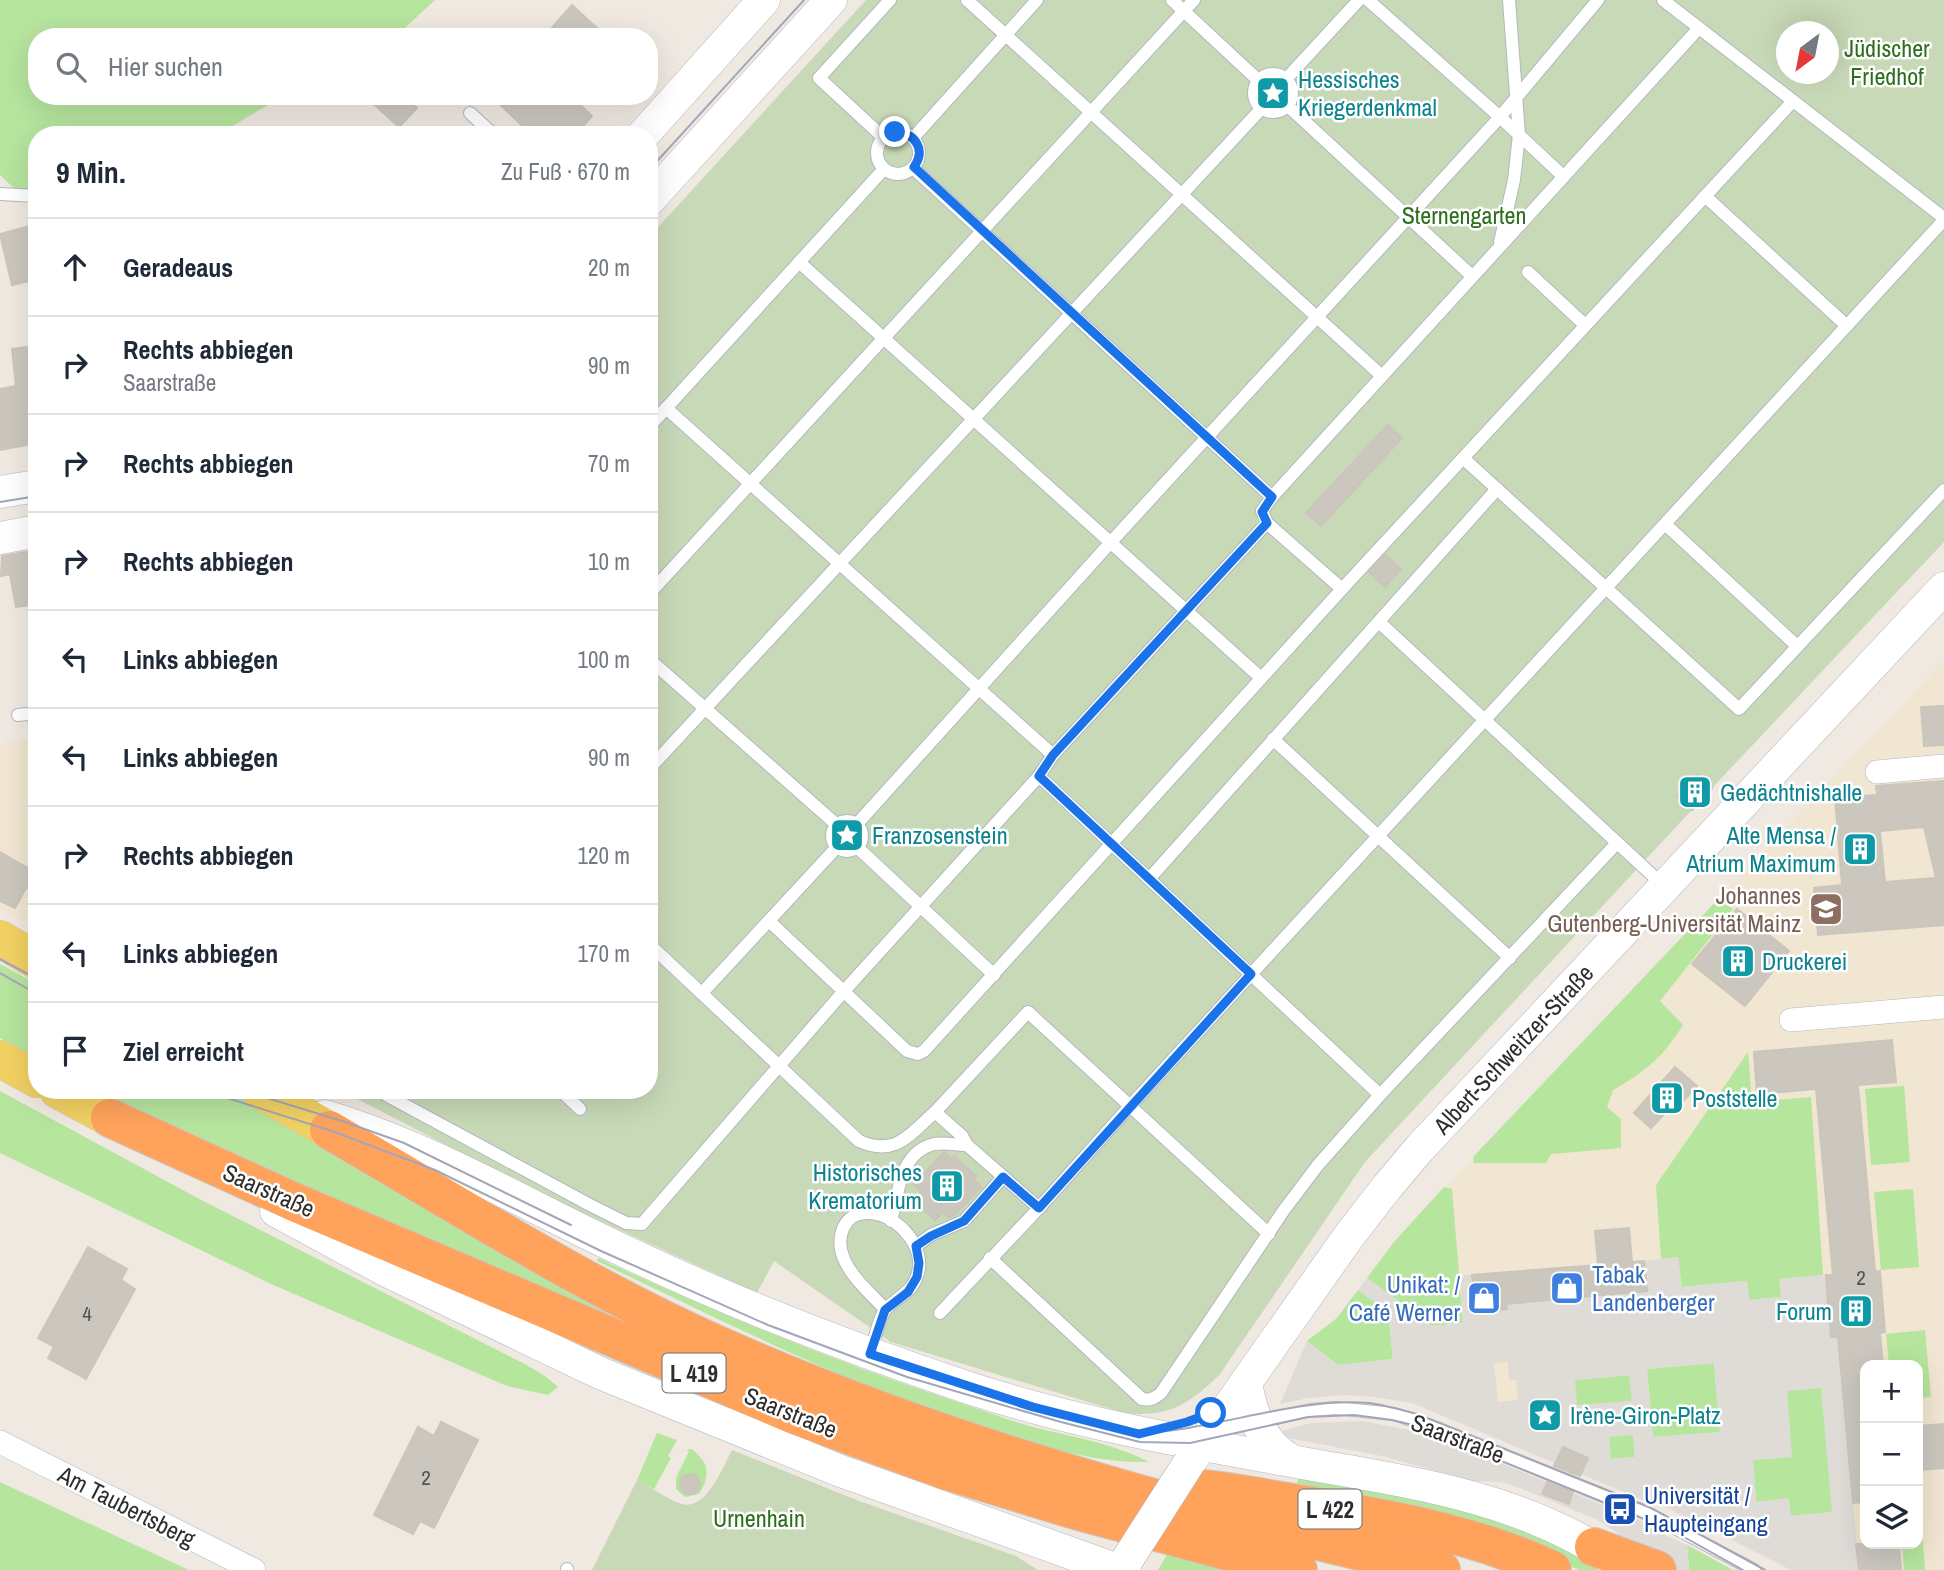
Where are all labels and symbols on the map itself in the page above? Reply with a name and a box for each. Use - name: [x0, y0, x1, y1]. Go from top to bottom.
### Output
- north arrow: [1776, 21, 1839, 84]
- park label: Jüdischer Friedhof: [1844, 32, 1930, 92]
- place label: Hessisches Kriegerdenkmal: [1298, 63, 1437, 123]
- place icon: Hessisches Kriegerdenkmal: [1254, 74, 1292, 112]
- route end: [879, 116, 910, 147]
- park label: Sternengarten: [1402, 199, 1526, 231]
- building icon: Gedächtnishalle: [1676, 773, 1714, 811]
- place label: Gedächtnishalle: [1720, 776, 1862, 808]
- place icon: Franzosenstein: [828, 816, 866, 854]
- place label: Franzosenstein: [872, 819, 1008, 851]
- place label: Alte Mensa / Atrium Maximum: [1685, 819, 1837, 879]
- building icon: Alte Mensa / Atrium Maximum: [1841, 830, 1879, 868]
- place label: Johannes Gutenberg-Universität Mainz: [1547, 879, 1801, 939]
- school or university icon: Johannes Gutenberg-Universität Mainz: [1807, 890, 1845, 928]
- building icon: Druckerei: [1719, 942, 1757, 980]
- place label: Druckerei: [1762, 945, 1847, 977]
- street label: Albert-Schweitzer-Straße: [1425, 957, 1600, 1141]
- building icon: Poststelle: [1648, 1079, 1686, 1117]
- place label: Poststelle: [1692, 1082, 1777, 1114]
- street label: Saarstraße: [218, 1156, 320, 1224]
- place label: Historisches Krematorium: [808, 1156, 922, 1216]
- building icon: Historisches Krematorium: [928, 1167, 966, 1205]
- place label: Tabak Landenberger: [1592, 1258, 1715, 1318]
- house number: 2: [1856, 1263, 1866, 1292]
- place label: Unikat: / Café Werner: [1349, 1268, 1461, 1328]
- shop icon: Tabak Landenberger: [1548, 1269, 1586, 1307]
- shop icon: Unikat: / Café Werner: [1465, 1279, 1503, 1317]
- building icon: Forum: [1837, 1292, 1875, 1330]
- place label: Forum: [1776, 1295, 1832, 1327]
- house number: 4: [82, 1299, 92, 1328]
- road number: L 419: [662, 1354, 726, 1392]
- street label: Saarstraße: [740, 1379, 842, 1445]
- place icon: Irène-Giron-Platz: [1526, 1396, 1564, 1434]
- route start: [1195, 1397, 1226, 1428]
- place label: Irène-Giron-Platz: [1570, 1399, 1721, 1431]
- street label: Saarstraße: [1407, 1406, 1509, 1470]
- street label: Am Taubertsberg: [52, 1457, 201, 1554]
- house number: 2: [421, 1463, 431, 1492]
- place label: Universität / Haupteingang: [1644, 1479, 1768, 1539]
- road number: L 422: [1298, 1490, 1362, 1528]
- bus stop icon: Universität / Haupteingang: [1601, 1490, 1639, 1528]
- park label: Urnenhain: [713, 1502, 805, 1534]

